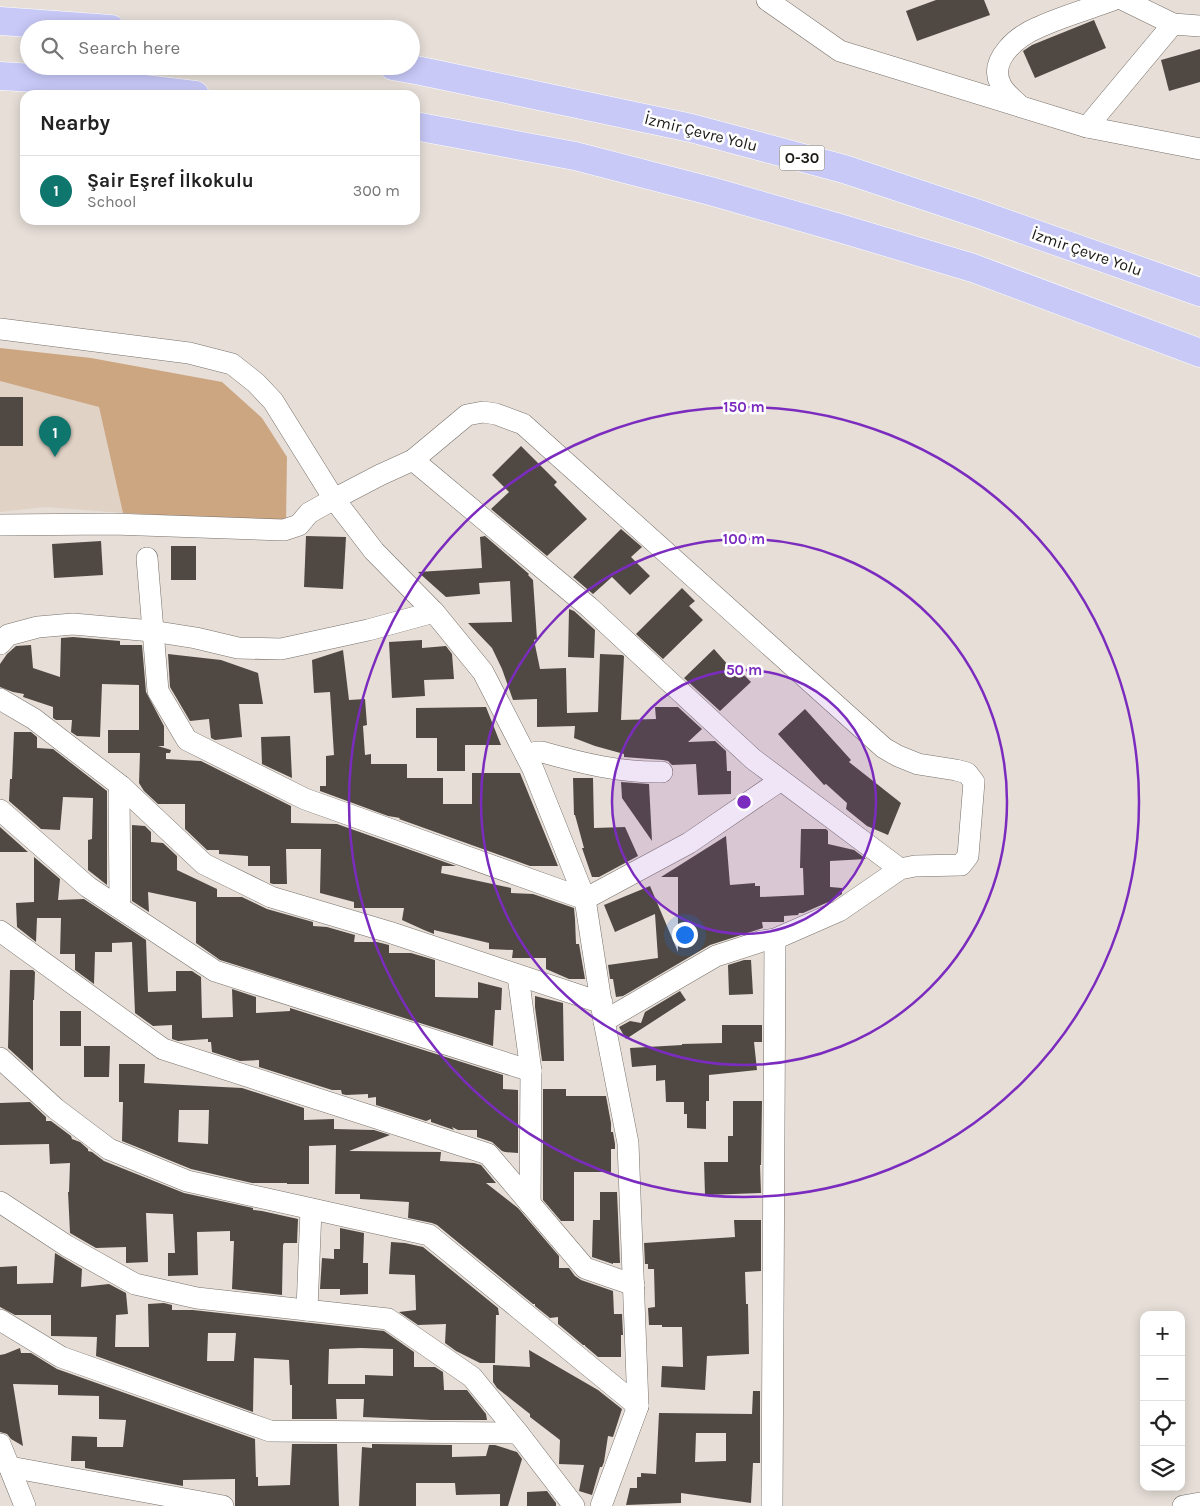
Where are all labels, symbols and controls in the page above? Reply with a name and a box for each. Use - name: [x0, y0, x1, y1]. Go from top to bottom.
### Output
- search box: [20, 20, 420, 75]
- icon: search: [38, 34, 66, 62]
- text: Search here: [78, 37, 180, 59]
- street label: İzmir Çevre Yolu: [642, 109, 760, 155]
- text: Nearby: [40, 111, 110, 135]
- road number: O-30: [780, 146, 824, 170]
- text: Şair Eşref İlkokulu: [87, 170, 254, 192]
- text: 1: [53, 181, 59, 200]
- text: 300 m: [353, 181, 400, 200]
- text: School: [87, 192, 137, 211]
- street label: İzmir Çevre Yolu: [1029, 224, 1145, 280]
- text: 150 m: [723, 398, 765, 416]
- pin: 1: [39, 416, 71, 457]
- text: 100 m: [723, 530, 765, 548]
- text: 50 m: [726, 661, 762, 679]
- centre of rings: [735, 793, 753, 811]
- your location: [672, 922, 698, 948]
- map controls: [1140, 1311, 1185, 1491]
- button: +: [1140, 1311, 1185, 1356]
- button: −: [1140, 1356, 1185, 1401]
- button: locate: [1140, 1401, 1185, 1446]
- button: layers: [1140, 1446, 1185, 1491]

